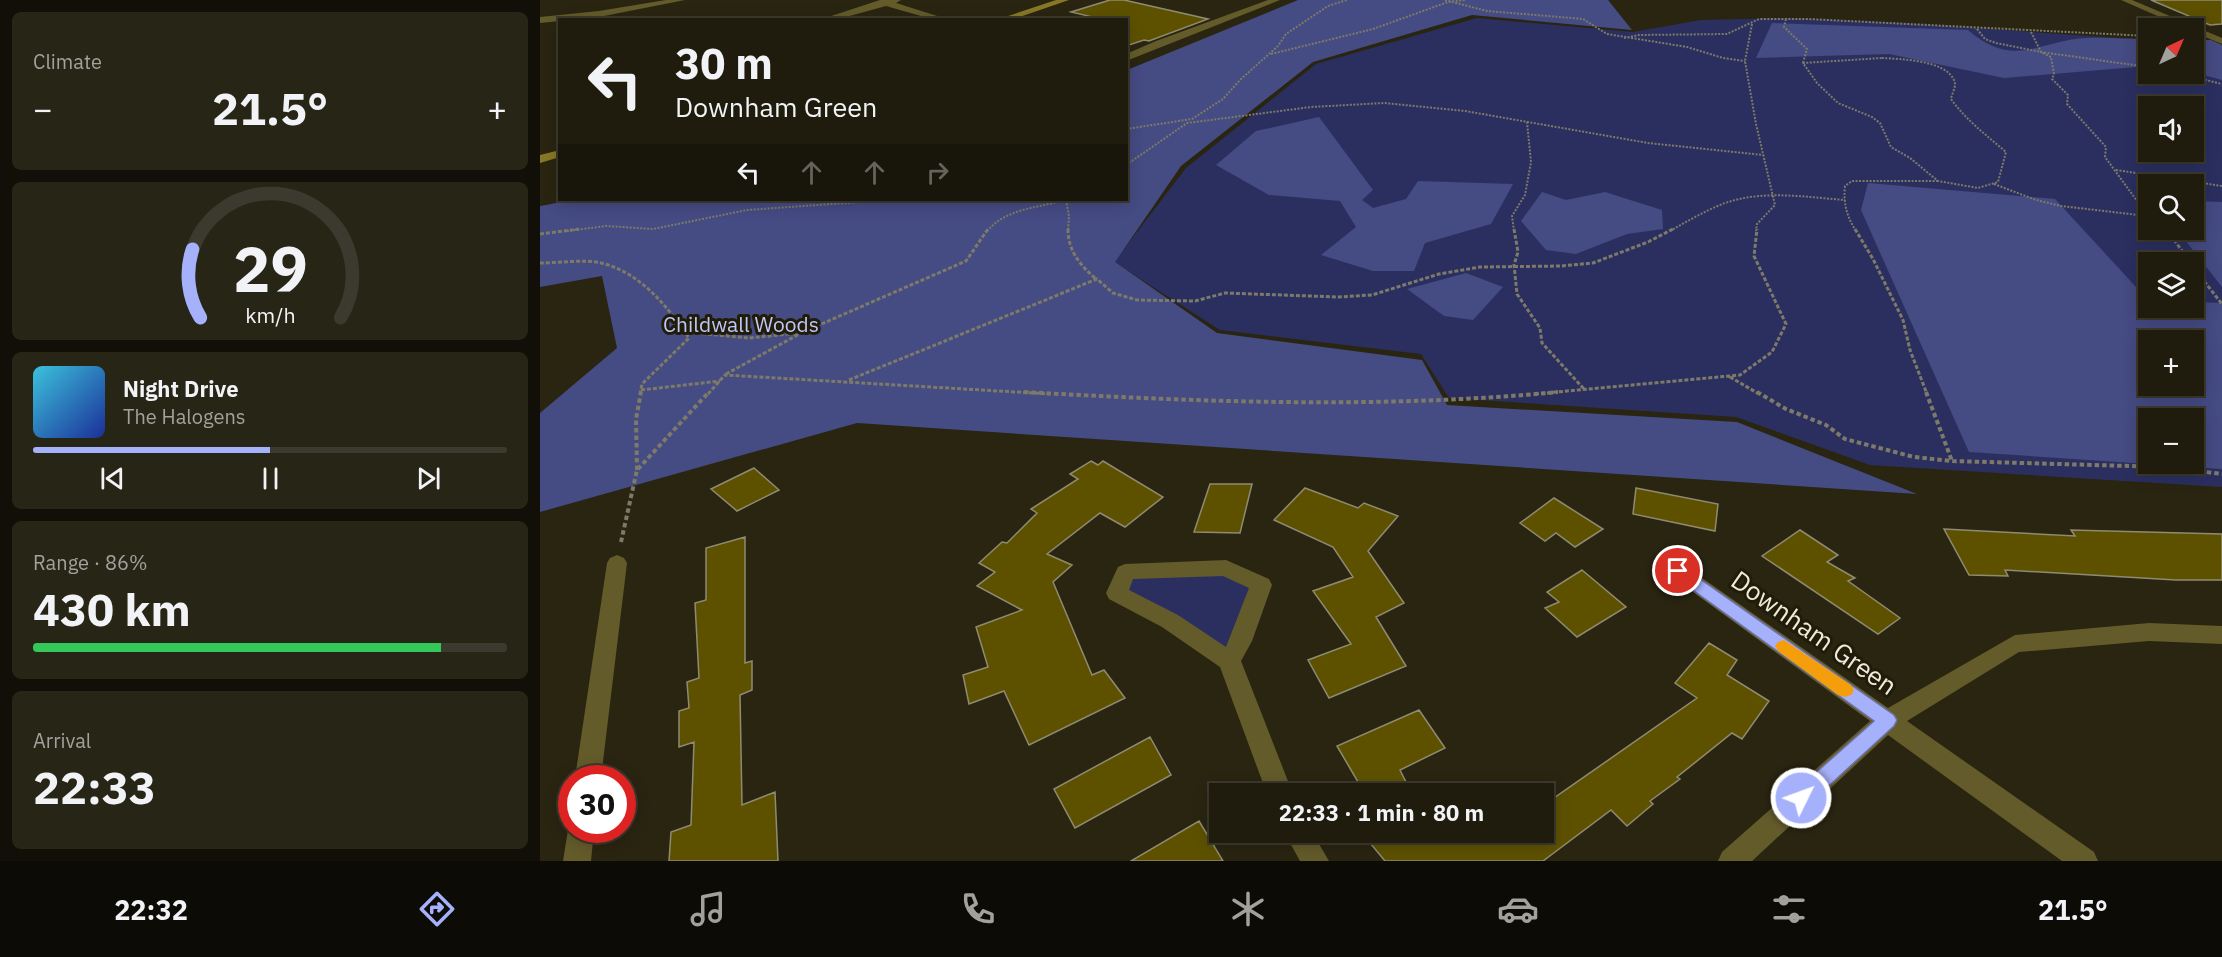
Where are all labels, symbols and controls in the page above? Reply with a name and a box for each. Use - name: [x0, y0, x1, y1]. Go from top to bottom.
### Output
- north arrow: [2138, 18, 2204, 84]
- map controls: [2138, 18, 2204, 474]
- text: 30 m: [675, 36, 773, 91]
- icon: left: [576, 42, 654, 120]
- text: Climate: [33, 48, 102, 75]
- text: 21.5°: [212, 79, 328, 137]
- text: −: [33, 87, 53, 130]
- text: +: [487, 87, 507, 130]
- text: Downham Green: [675, 89, 877, 124]
- button: sound: [2138, 96, 2204, 162]
- icon: left: [732, 156, 765, 189]
- icon: ahead: [795, 156, 828, 189]
- icon: ahead: [858, 156, 891, 189]
- icon: right: [921, 156, 954, 189]
- button: search: [2138, 174, 2204, 240]
- text: 29: [233, 228, 307, 309]
- button: layers: [2138, 252, 2204, 318]
- text: km/h: [245, 301, 295, 329]
- park label: Childwall Woods: [663, 310, 819, 338]
- button: +: [2138, 330, 2204, 396]
- text: Night Drive: [123, 374, 239, 403]
- text: The Halogens: [123, 403, 245, 430]
- button: −: [2138, 408, 2204, 474]
- icon: previous: [96, 462, 129, 495]
- icon: pause: [254, 462, 287, 495]
- icon: next: [412, 462, 445, 495]
- pin: [1652, 545, 1703, 596]
- text: Range · 86%: [33, 549, 148, 576]
- icon: arrive: [1661, 554, 1694, 587]
- street label: Downham Green: [1725, 562, 1904, 702]
- text: 430 km: [33, 580, 191, 638]
- text: Arrival: [33, 727, 91, 754]
- text: 22:33: [33, 758, 156, 816]
- speed limit sign: 30: [558, 765, 636, 843]
- position arrow: [1769, 766, 1833, 830]
- text: 22:33 · 1 min · 80 m: [1279, 798, 1484, 827]
- icon: directions: [416, 888, 458, 930]
- icon: music: [687, 888, 729, 930]
- icon: phone: [957, 888, 999, 930]
- icon: climate: [1227, 888, 1269, 930]
- icon: car: [1497, 888, 1539, 930]
- icon: filters: [1768, 888, 1810, 930]
- text: 22:32: [114, 892, 188, 927]
- text: 21.5°: [2038, 892, 2108, 927]

